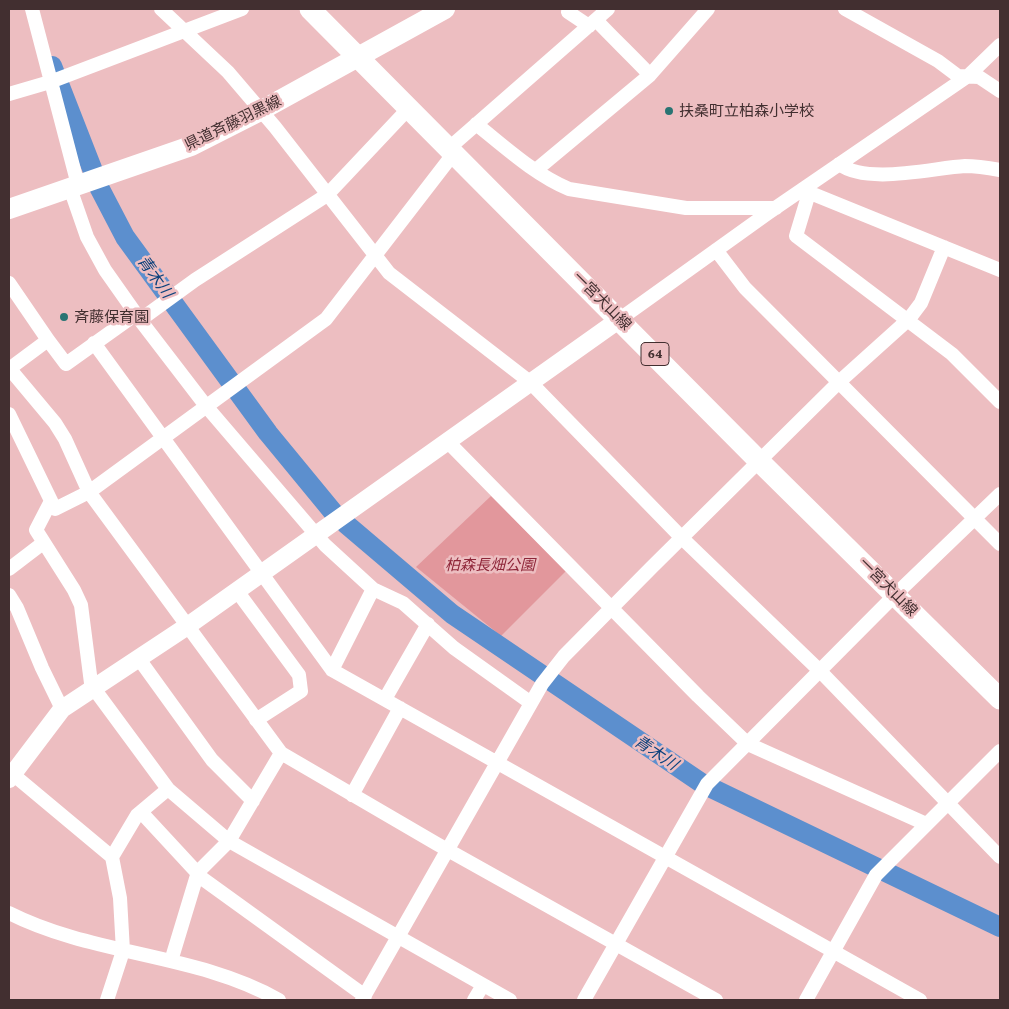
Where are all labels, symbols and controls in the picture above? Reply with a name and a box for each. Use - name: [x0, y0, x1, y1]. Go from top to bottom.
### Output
- street label: 県道斉藤羽黒線: [182, 92, 284, 154]
- place label: 扶桑町立柏森小学校: [679, 102, 814, 120]
- marker: 扶桑町立柏森小学校: [663, 105, 675, 117]
- water label: 青木川: [133, 252, 177, 302]
- street label: 一宮犬山線: [569, 268, 635, 334]
- place label: 斉藤保育園: [74, 308, 149, 326]
- marker: 斉藤保育園: [58, 311, 70, 323]
- road number: 64: [641, 342, 669, 366]
- street label: 一宮犬山線: [855, 554, 921, 620]
- park label: 柏森長畑公園: [445, 556, 535, 574]
- water label: 青木川: [631, 732, 681, 774]

